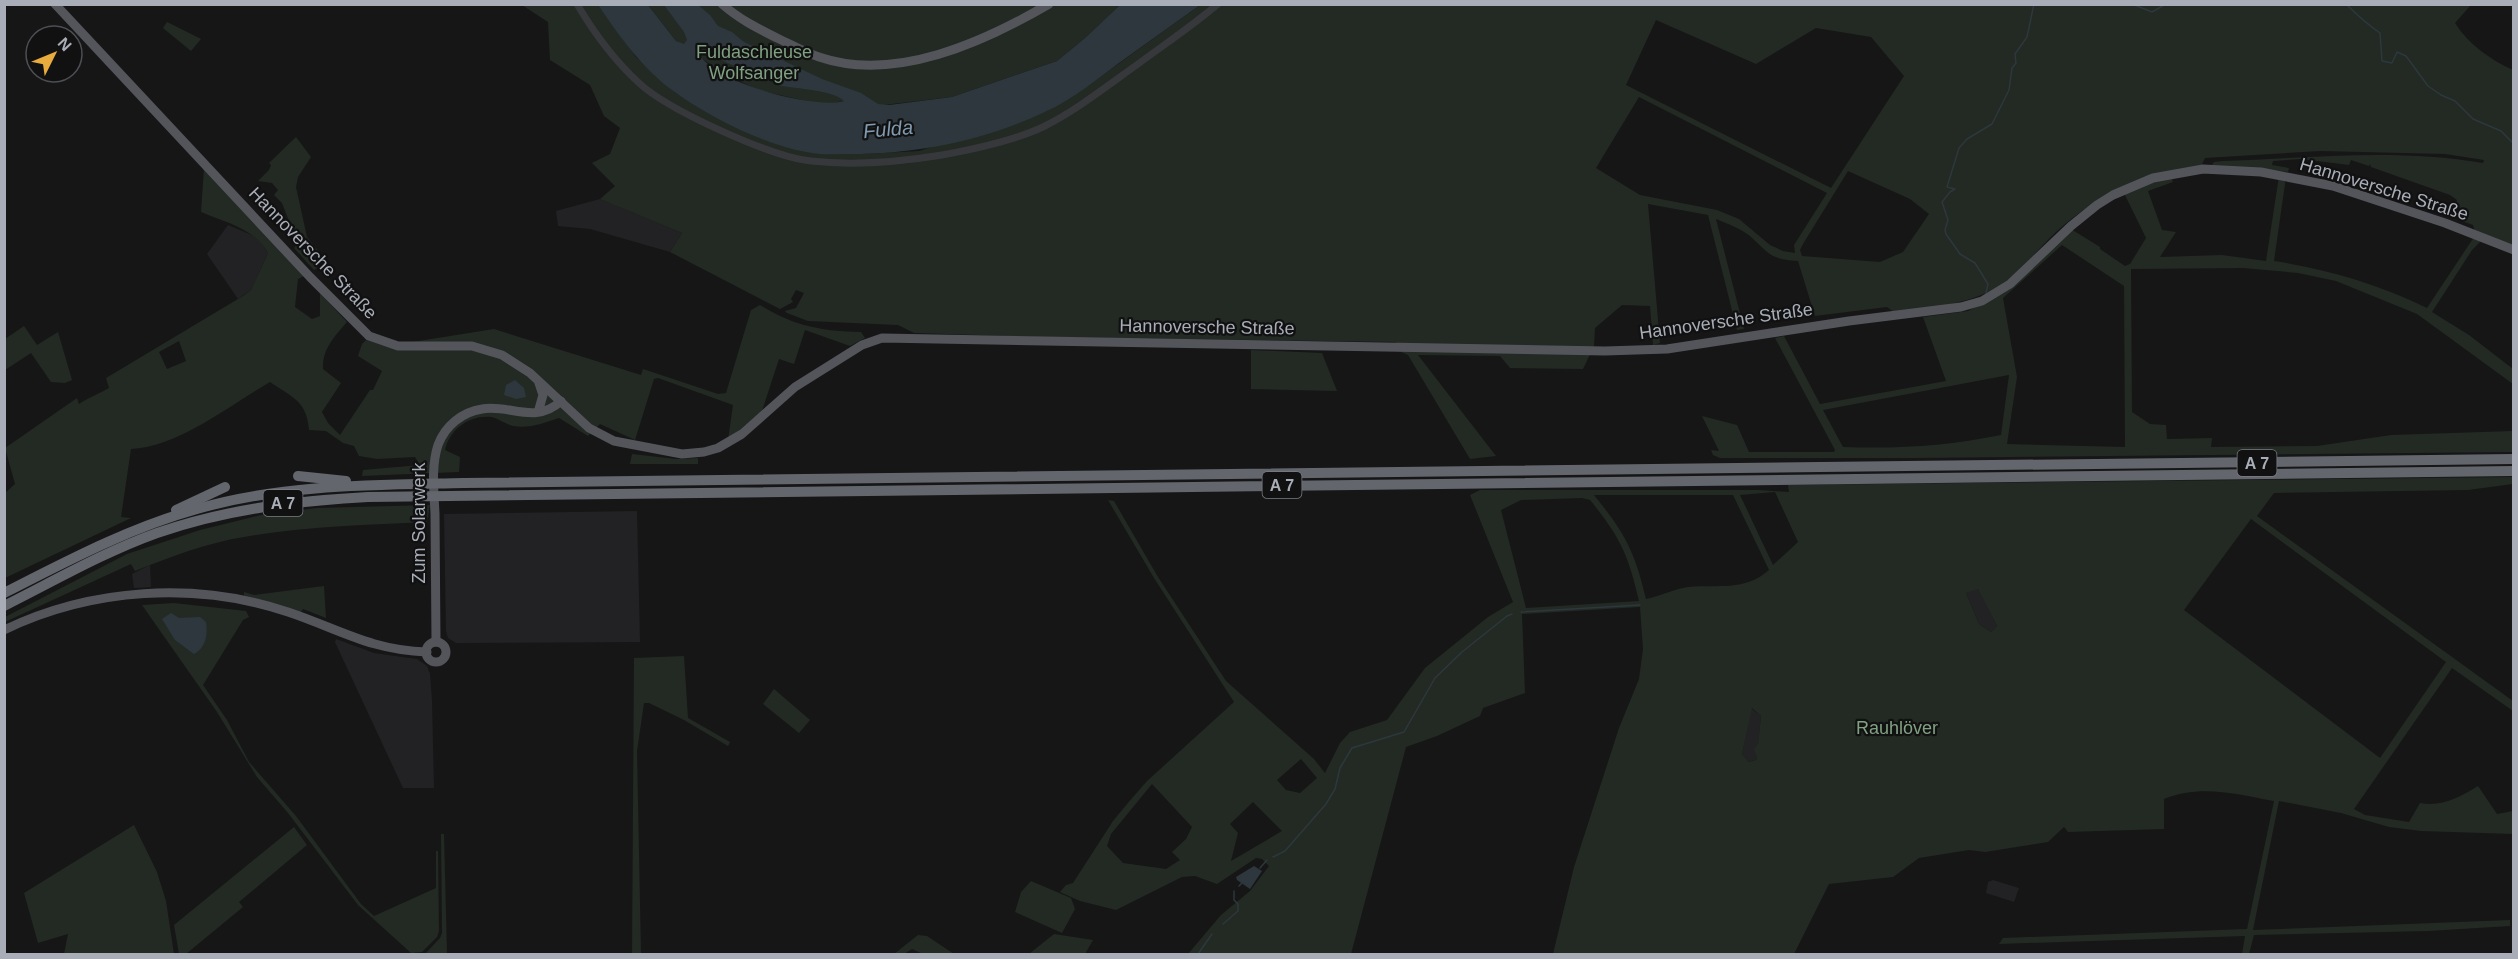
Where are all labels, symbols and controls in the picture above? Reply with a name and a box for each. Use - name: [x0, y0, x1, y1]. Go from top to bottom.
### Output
- north arrow: [24, 24, 84, 84]
- text: N: [54, 34, 75, 54]
- park label: Fuldaschleuse Wolfsanger: [696, 42, 812, 83]
- water label: Fulda: [862, 116, 914, 142]
- street label: Hannoversche Straße: [2297, 154, 2471, 224]
- street label: Hannoversche Straße: [245, 183, 381, 323]
- street label: Hannoversche Straße: [1638, 299, 1814, 343]
- street label: Hannoversche Straße: [1119, 315, 1295, 339]
- road number: A 7: [2238, 450, 2276, 476]
- street label: Zum Solarwerk: [409, 461, 429, 584]
- road number: A 7: [1262, 472, 1302, 498]
- road number: A 7: [264, 490, 302, 516]
- park label: Rauhlöver: [1856, 718, 1938, 738]

